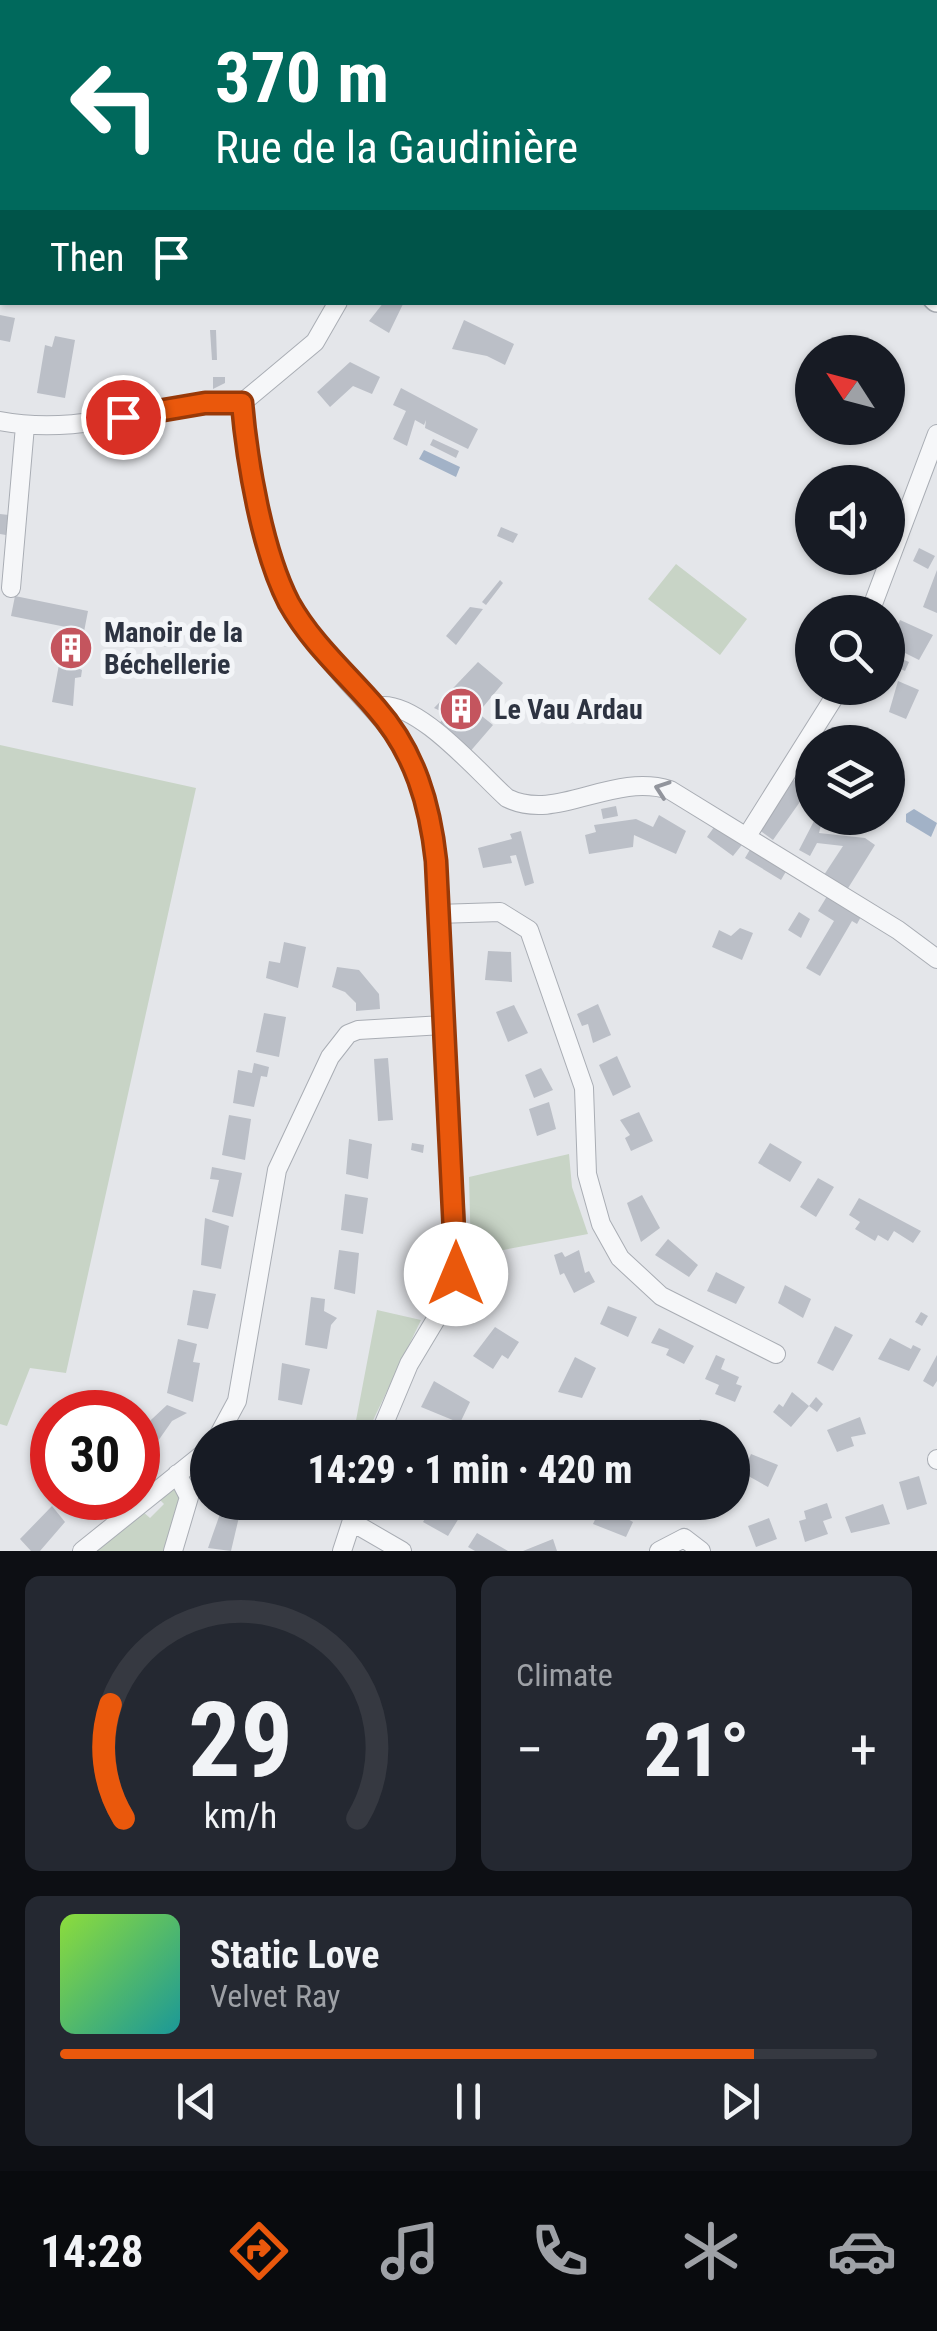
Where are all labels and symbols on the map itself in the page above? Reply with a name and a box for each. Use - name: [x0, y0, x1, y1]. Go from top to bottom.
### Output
- north arrow: [795, 335, 905, 445]
- pin: [81, 375, 166, 460]
- place label: Manoir de la Béchellerie: [104, 616, 243, 681]
- building icon: Manoir de la Béchellerie: [48, 625, 94, 671]
- building icon: Le Vau Ardau: [438, 686, 484, 732]
- place label: Le Vau Ardau: [494, 693, 643, 726]
- one-way arrow: [654, 781, 672, 801]
- position arrow: [404, 1222, 508, 1326]
- speed limit sign: 30: [30, 1390, 160, 1520]

